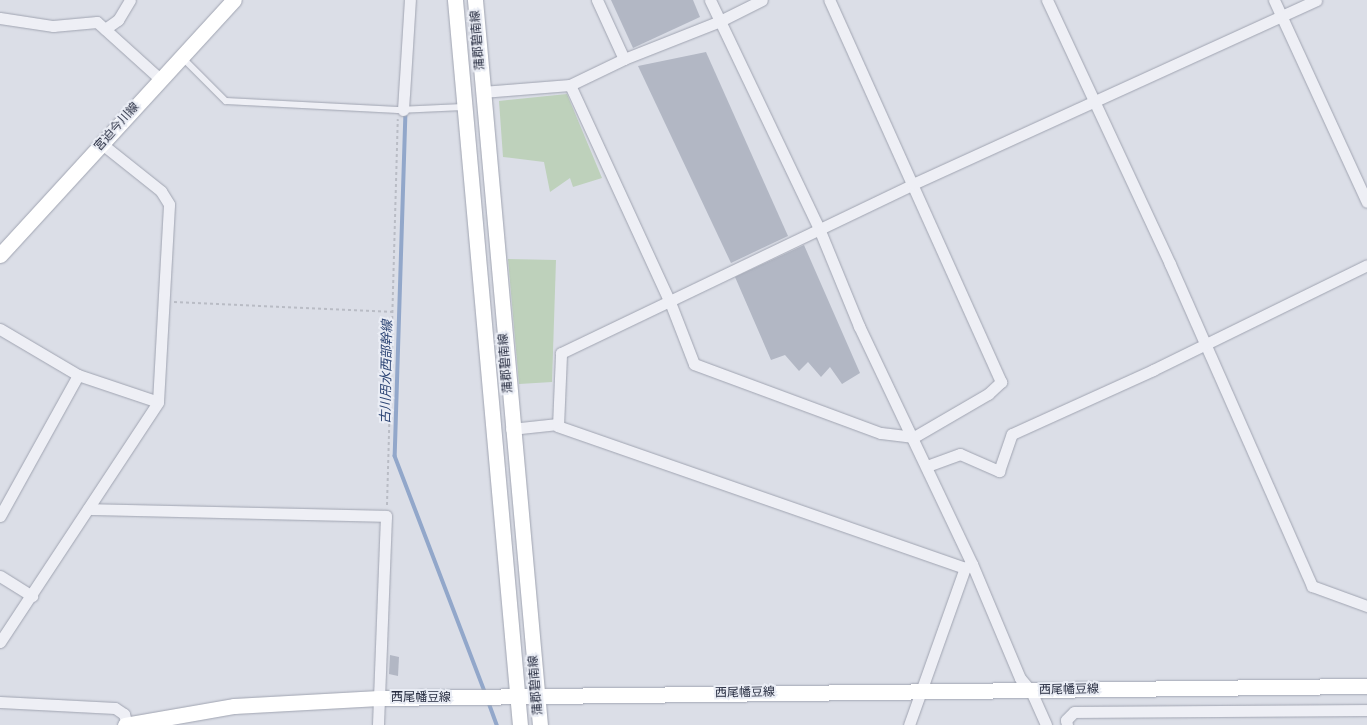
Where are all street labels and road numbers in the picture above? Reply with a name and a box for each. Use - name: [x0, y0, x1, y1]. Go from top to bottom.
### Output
- street label: 蒲郡碧南線: [468, 9, 488, 71]
- street label: 宮迫今川線: [92, 100, 142, 154]
- street label: 蒲郡碧南線: [496, 332, 516, 394]
- street label: 蒲郡碧南線: [526, 654, 546, 716]
- street label: 西尾幡豆線: [1039, 682, 1099, 698]
- street label: 西尾幡豆線: [715, 685, 775, 701]
- street label: 西尾幡豆線: [391, 691, 451, 705]

